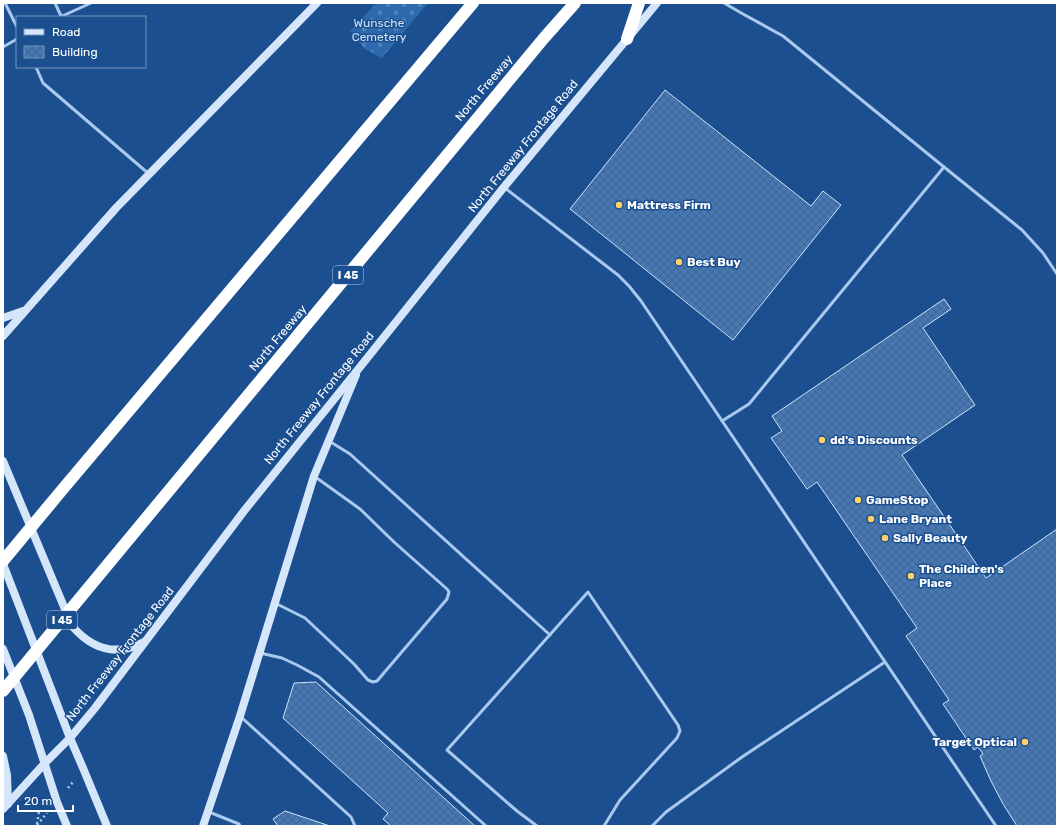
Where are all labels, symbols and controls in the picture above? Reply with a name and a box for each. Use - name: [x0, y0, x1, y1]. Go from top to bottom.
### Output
- legend: [16, 16, 146, 68]
- park label: Wunsche Cemetery: [352, 16, 407, 44]
- text: Road: [52, 25, 80, 39]
- text: Building: [52, 45, 98, 59]
- street label: North Freeway: [452, 52, 516, 124]
- street label: North Freeway Frontage Road: [465, 77, 581, 215]
- place label: Mattress Firm: [627, 198, 711, 212]
- marker: Mattress Firm: [614, 200, 624, 210]
- place label: Best Buy: [687, 255, 741, 269]
- marker: Best Buy: [674, 257, 684, 267]
- road number: I 45: [333, 266, 363, 284]
- street label: North Freeway: [246, 302, 310, 374]
- street label: North Freeway Frontage Road: [261, 329, 377, 467]
- place label: dd's Discounts: [830, 433, 918, 447]
- marker: dd's Discounts: [817, 435, 827, 445]
- place label: GameStop: [866, 493, 929, 507]
- marker: GameStop: [853, 495, 863, 505]
- place label: Lane Bryant: [879, 512, 952, 526]
- marker: Lane Bryant: [866, 514, 876, 524]
- place label: Sally Beauty: [893, 531, 967, 545]
- marker: Sally Beauty: [880, 533, 890, 543]
- place label: The Children's Place: [919, 562, 1004, 590]
- marker: The Children's Place: [906, 571, 916, 581]
- street label: North Freeway Frontage Road: [63, 584, 177, 724]
- road number: I 45: [47, 611, 77, 629]
- place label: Target Optical: [932, 735, 1017, 749]
- marker: Target Optical: [1020, 737, 1030, 747]
- scale bar: [18, 787, 73, 813]
- text: 20 m: [24, 794, 52, 808]

